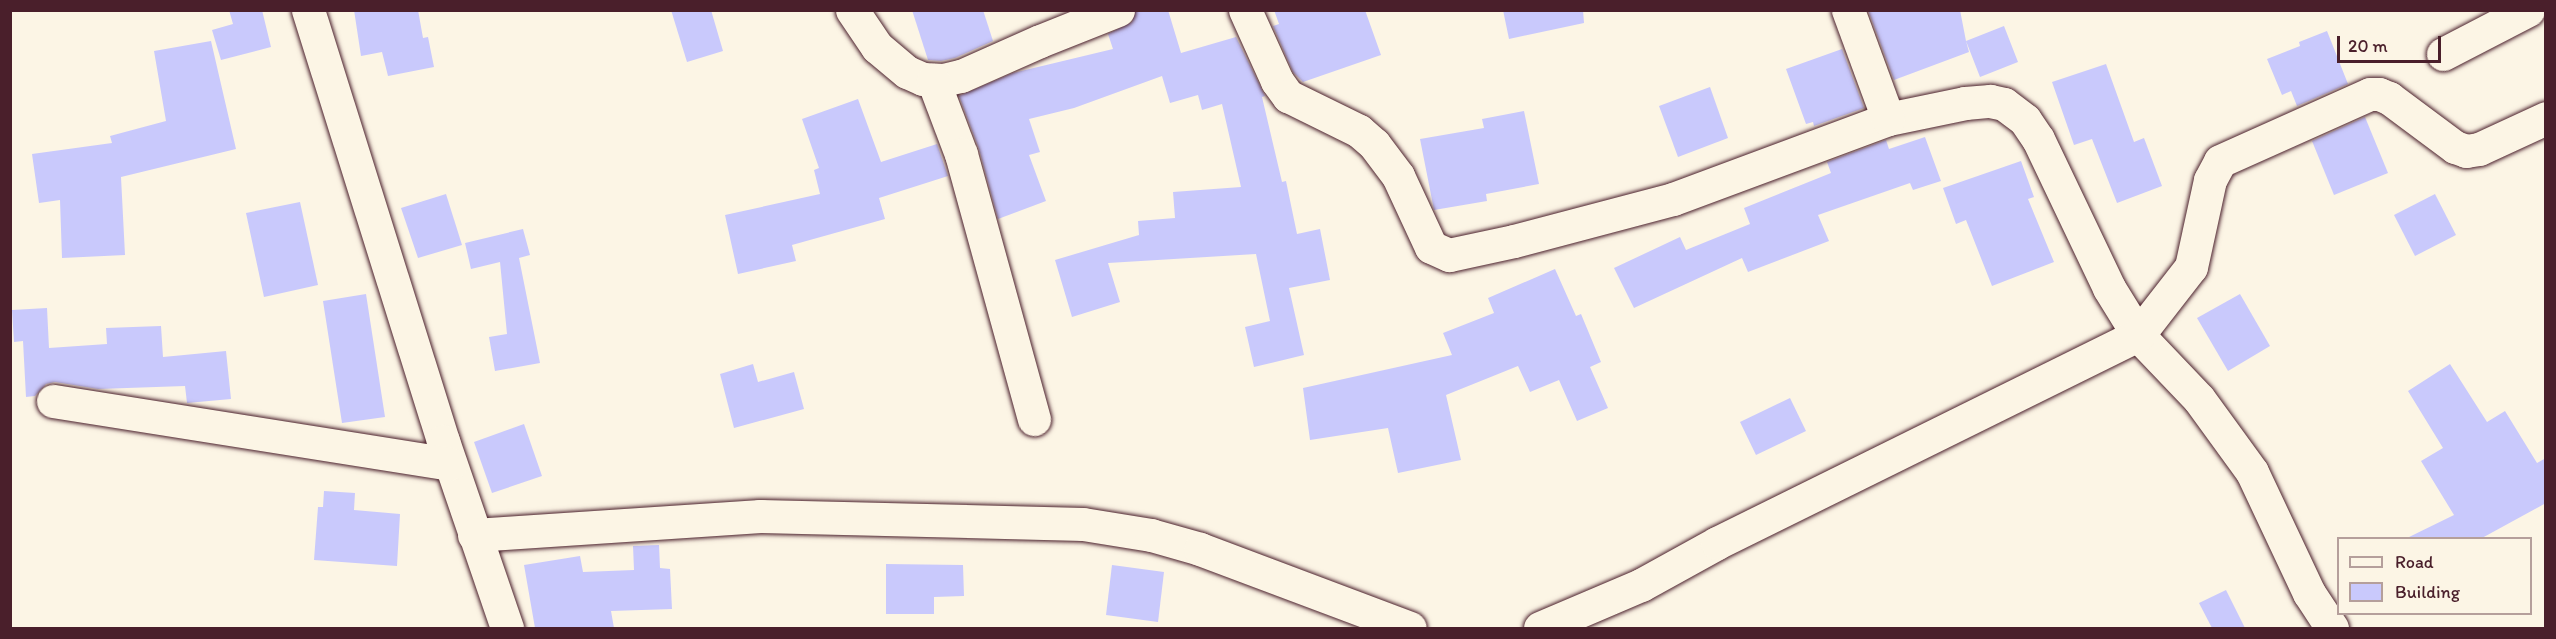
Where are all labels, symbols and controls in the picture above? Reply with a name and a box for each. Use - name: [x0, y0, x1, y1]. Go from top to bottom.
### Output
- scale bar: [2340, 24, 2444, 62]
- text: 20 m: [2348, 35, 2388, 57]
- legend: [2337, 537, 2532, 615]
- text: Road: [2395, 551, 2434, 573]
- text: Building: [2395, 581, 2460, 603]

